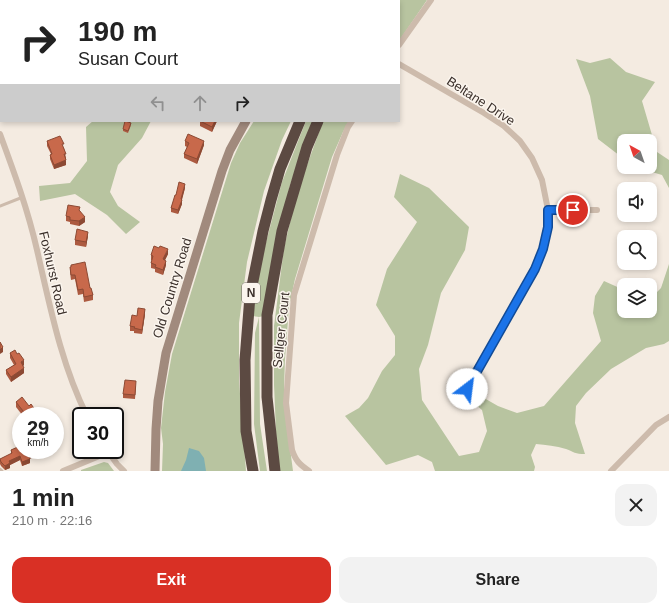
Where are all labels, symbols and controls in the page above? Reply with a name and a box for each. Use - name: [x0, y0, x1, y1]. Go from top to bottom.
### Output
- icon: right: [12, 16, 64, 68]
- text: 190 m: [78, 16, 157, 47]
- text: Susan Court: [78, 49, 178, 69]
- street label: Beltane Drive: [444, 73, 518, 129]
- icon: left: [147, 92, 169, 114]
- icon: ahead: [189, 92, 211, 114]
- icon: right: [231, 92, 253, 114]
- north arrow: [617, 134, 657, 174]
- map controls: [617, 134, 657, 318]
- button: sound: [617, 182, 657, 222]
- pin: [556, 193, 590, 227]
- icon: arrive: [562, 199, 584, 221]
- street label: Foxhurst Road: [36, 230, 70, 316]
- button: search: [617, 230, 657, 270]
- street label: Old Country Road: [150, 236, 194, 340]
- button: layers: [617, 278, 657, 318]
- road number: N: [242, 283, 260, 303]
- street label: Sellger Court: [270, 291, 292, 369]
- position arrow: [446, 368, 488, 410]
- speed limit sign: 30: [72, 407, 124, 459]
- text: 29: [27, 417, 49, 439]
- text: km/h: [27, 437, 49, 448]
- text: 1 min: [12, 484, 75, 511]
- button: close: [615, 484, 657, 526]
- text: 210 m · 22:16: [12, 513, 92, 528]
- button: Exit: [12, 557, 331, 603]
- button: Share: [339, 557, 657, 603]

